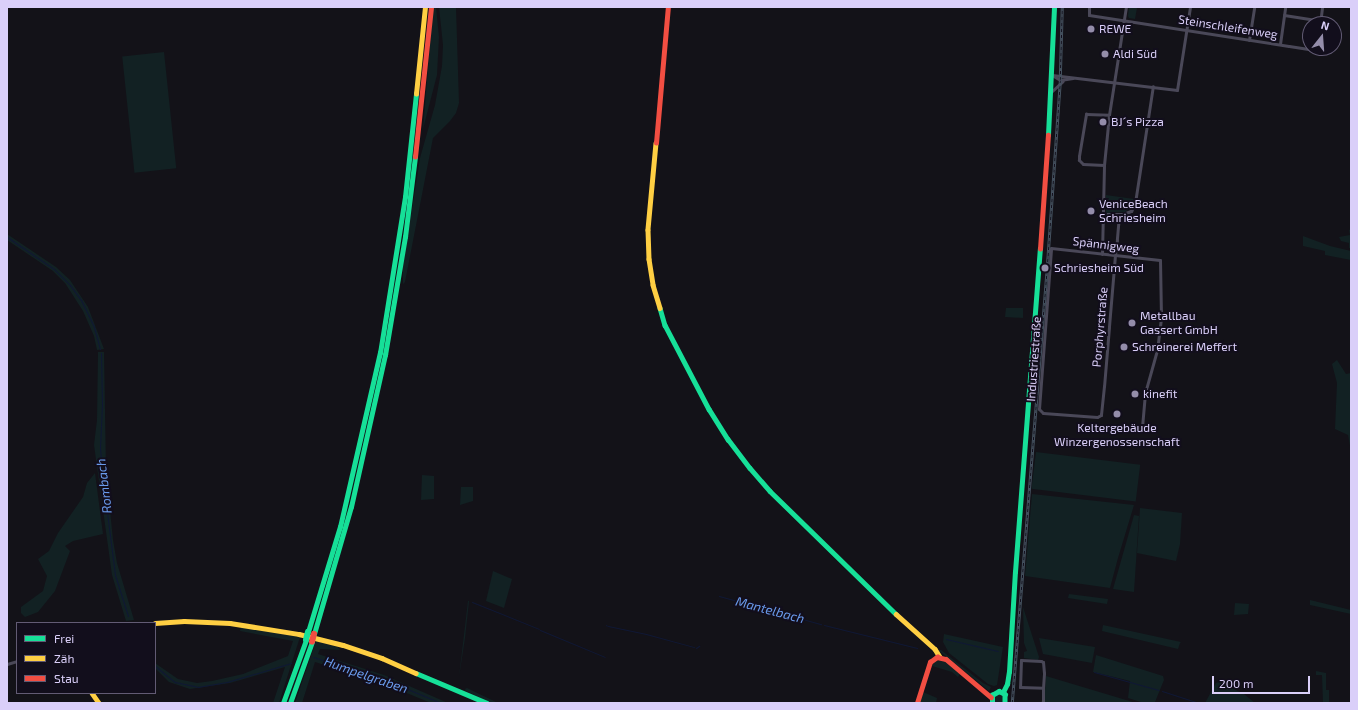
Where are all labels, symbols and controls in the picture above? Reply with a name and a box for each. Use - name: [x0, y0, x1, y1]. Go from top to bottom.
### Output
- street label: Steinschleifenweg: [1177, 12, 1279, 42]
- north arrow: [1302, 16, 1342, 56]
- text: N: [1320, 18, 1331, 32]
- place label: REWE: [1099, 22, 1131, 36]
- marker: REWE: [1086, 24, 1096, 34]
- place label: Aldi Süd: [1113, 47, 1157, 61]
- marker: Aldi Süd: [1100, 49, 1110, 59]
- place label: BJ´s Pizza: [1111, 115, 1164, 129]
- marker: BJ´s Pizza: [1098, 117, 1108, 127]
- place label: VeniceBeach Schriesheim: [1099, 197, 1168, 225]
- marker: VeniceBeach Schriesheim: [1086, 206, 1096, 216]
- street label: Spännigweg: [1072, 234, 1140, 256]
- place label: Schriesheim Süd: [1054, 261, 1144, 275]
- marker: Schriesheim Süd: [1039, 262, 1051, 274]
- street label: Porphyrstraße: [1089, 286, 1111, 368]
- place label: Metallbau Gassert GmbH: [1140, 309, 1218, 337]
- street label: Industriestraße: [1024, 316, 1044, 402]
- marker: Metallbau Gassert GmbH: [1127, 318, 1137, 328]
- place label: Schreinerei Meffert: [1132, 340, 1237, 354]
- marker: Schreinerei Meffert: [1119, 342, 1129, 352]
- place label: kinefit: [1143, 387, 1177, 401]
- marker: kinefit: [1130, 389, 1140, 399]
- marker: Keltergebäude Winzergenossenschaft: [1112, 409, 1122, 419]
- place label: Keltergebäude Winzergenossenschaft: [1054, 421, 1180, 449]
- water label: Rombach: [93, 458, 115, 514]
- water label: Mantelbach: [734, 593, 806, 627]
- legend: [16, 622, 156, 694]
- text: Frei: [54, 631, 74, 645]
- text: Zäh: [54, 651, 74, 665]
- water label: Humpelgraben: [322, 653, 410, 697]
- scale bar: [1214, 668, 1312, 694]
- text: Stau: [54, 671, 79, 685]
- text: 200 m: [1219, 676, 1253, 690]

